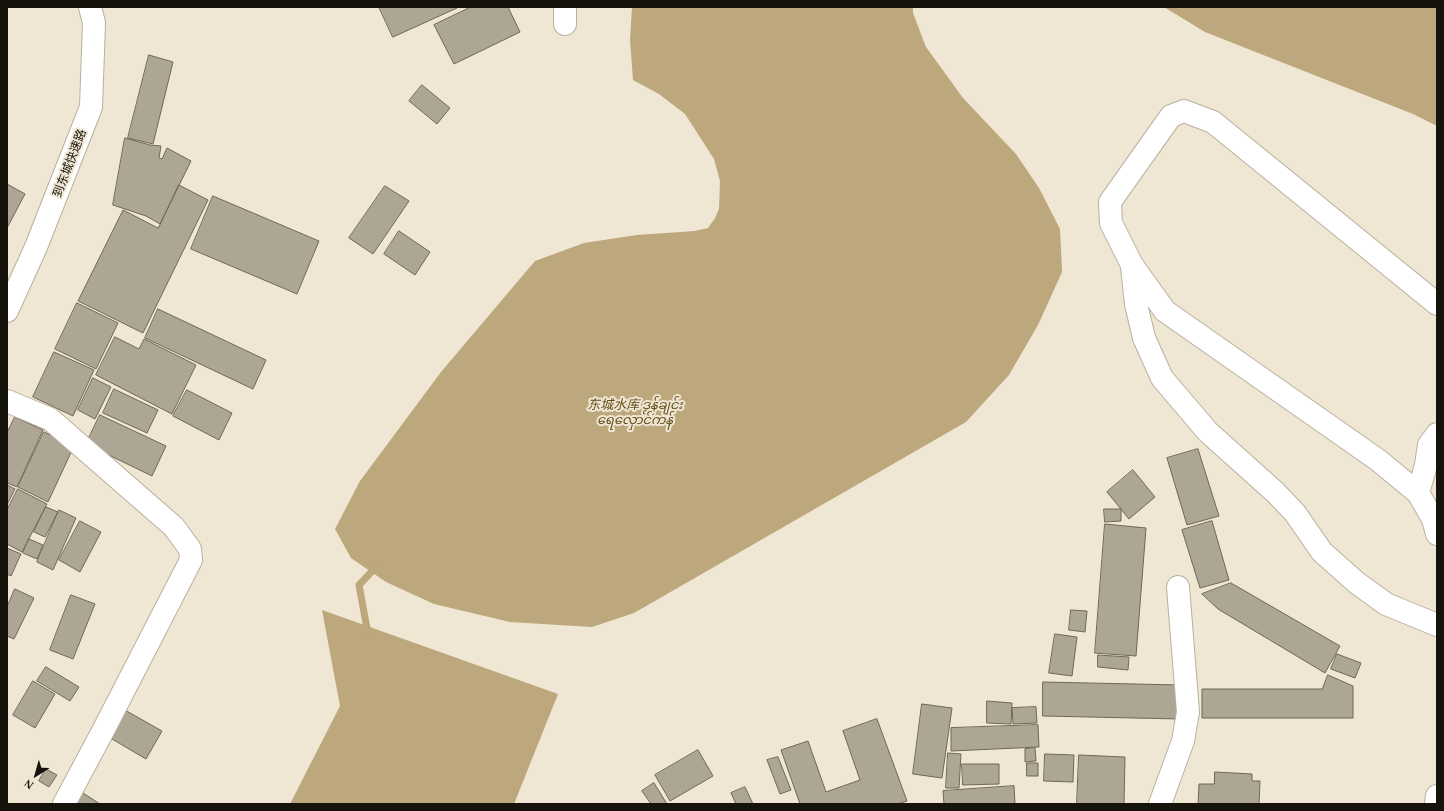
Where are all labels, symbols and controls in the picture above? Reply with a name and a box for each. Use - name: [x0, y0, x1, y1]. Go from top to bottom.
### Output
- street label: 到东城快速路: [49, 127, 89, 199]
- water label: 东城水库 ဒွန်ချင်း ရေလှောင်ကန်: [587, 396, 683, 427]
- north arrow: [16, 755, 56, 795]
- text: N: [22, 777, 36, 792]

